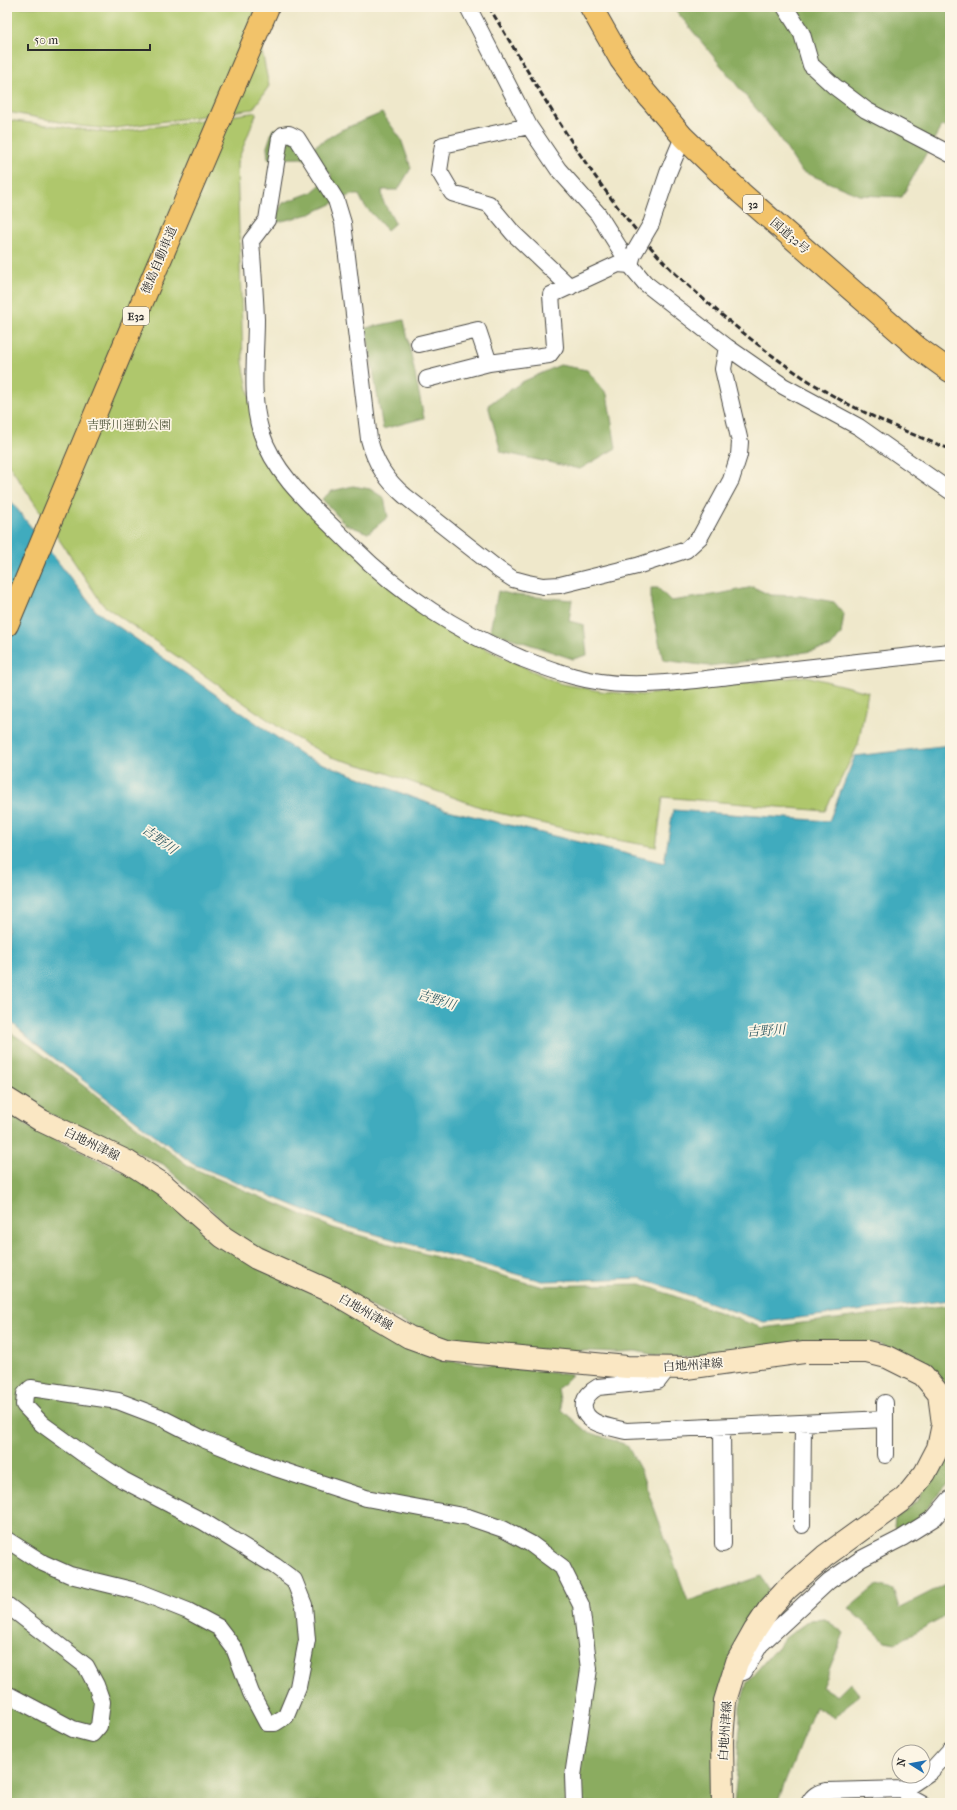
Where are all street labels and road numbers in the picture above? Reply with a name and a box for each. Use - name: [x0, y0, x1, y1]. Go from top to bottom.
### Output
- road number: 32: [743, 195, 763, 213]
- street label: 国道32号: [768, 215, 812, 257]
- street label: 徳島自動車道: [138, 224, 180, 296]
- road number: E32: [123, 307, 149, 325]
- street label: 白地州津線: [62, 1125, 122, 1163]
- street label: 白地州津線: [337, 1291, 395, 1333]
- street label: 白地州津線: [663, 1356, 723, 1374]
- street label: 白地州津線: [716, 1701, 734, 1761]

